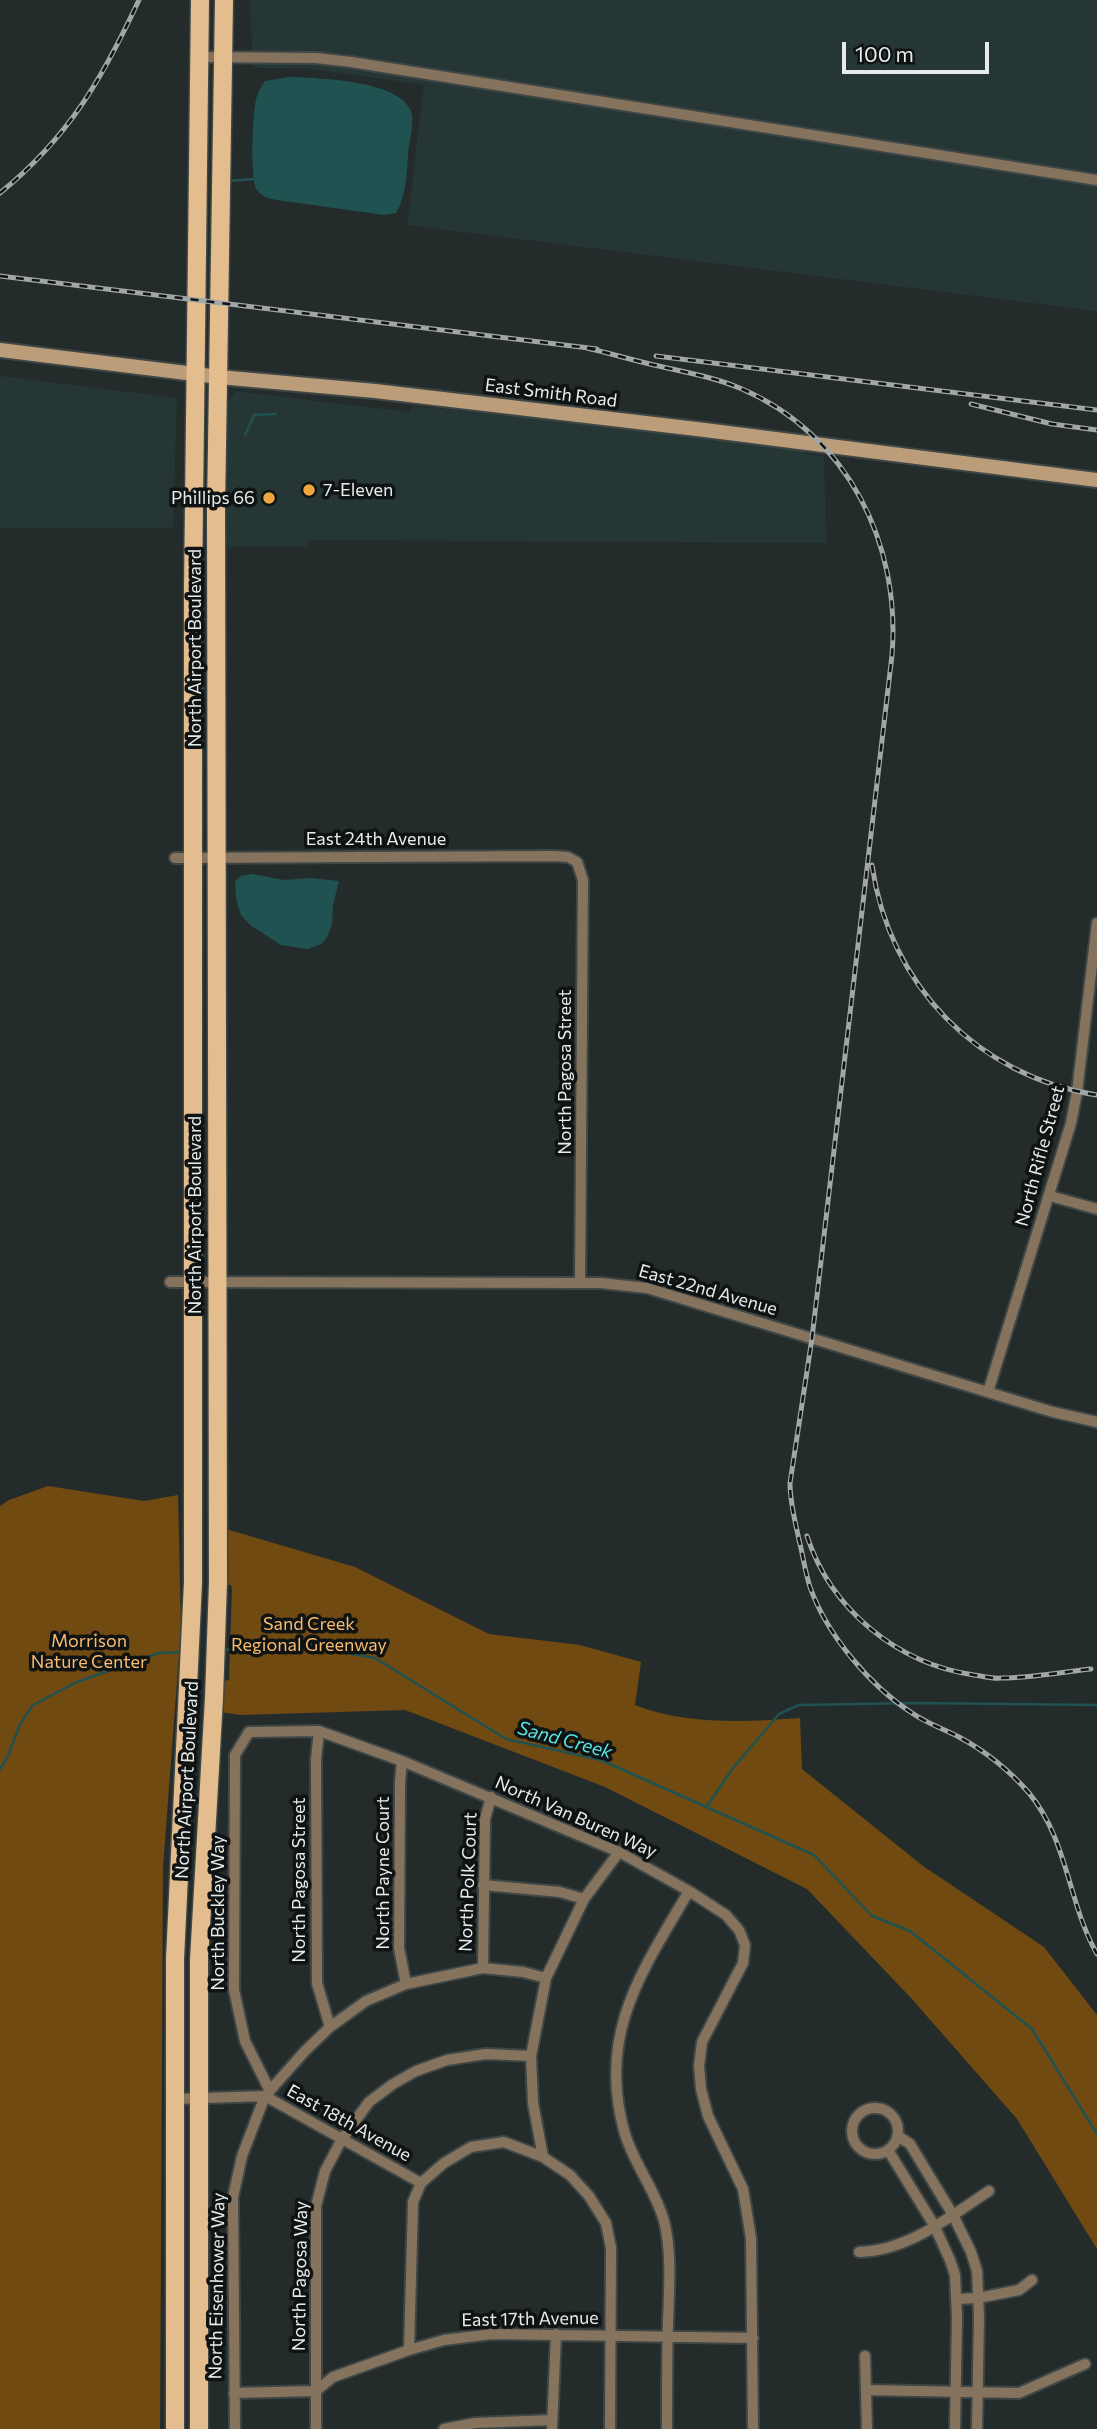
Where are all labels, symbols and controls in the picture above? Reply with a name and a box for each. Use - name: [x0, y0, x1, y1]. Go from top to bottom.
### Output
- scale bar: [845, 28, 992, 72]
- text: 100 m: [855, 41, 914, 66]
- street label: East Smith Road: [484, 374, 618, 412]
- place label: 7-Eleven: [323, 479, 393, 501]
- marker: 7-Eleven: [301, 482, 317, 498]
- place label: Phillips 66: [171, 487, 255, 509]
- marker: Phillips 66: [261, 490, 277, 506]
- street label: North Airport Boulevard: [184, 549, 206, 747]
- street label: East 24th Avenue: [306, 828, 446, 850]
- street label: North Pagosa Street: [554, 989, 576, 1155]
- street label: North Rifle Street: [1011, 1083, 1069, 1229]
- street label: North Airport Boulevard: [184, 1116, 206, 1314]
- street label: East 22nd Avenue: [636, 1260, 780, 1320]
- park label: Sand Creek Regional Greenway: [231, 1613, 387, 1656]
- park label: Morrison Nature Center: [31, 1630, 147, 1672]
- street label: North Airport Boulevard: [171, 1680, 203, 1880]
- water label: Sand Creek: [515, 1716, 615, 1764]
- street label: North Van Buren Way: [492, 1772, 660, 1862]
- street label: North Payne Court: [372, 1796, 394, 1950]
- street label: North Pagosa Street: [288, 1797, 310, 1963]
- street label: North Polk Court: [455, 1812, 481, 1952]
- street label: North Buckley Way: [207, 1835, 229, 1991]
- street label: East 18th Avenue: [283, 2080, 415, 2166]
- street label: North Eisenhower Way: [205, 2192, 229, 2380]
- street label: North Pagosa Way: [288, 2201, 312, 2351]
- street label: East 17th Avenue: [461, 2307, 599, 2331]

